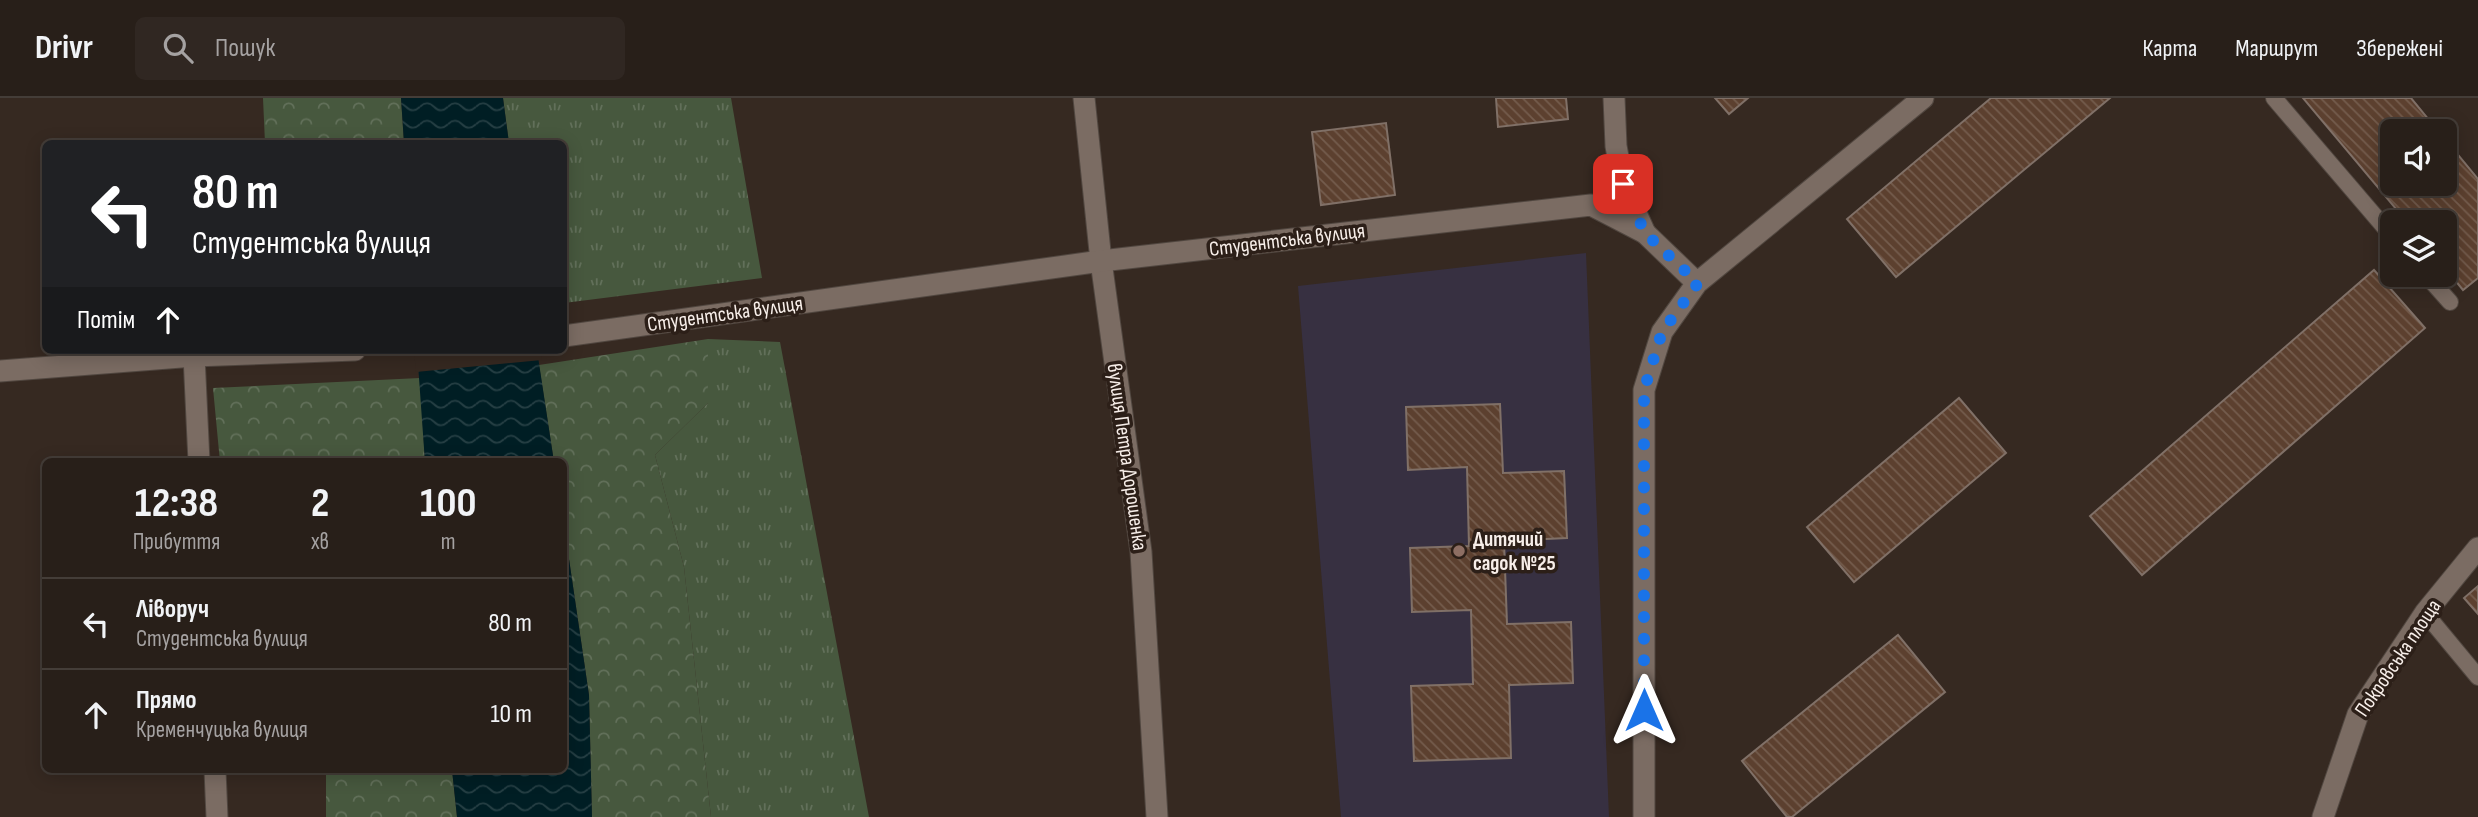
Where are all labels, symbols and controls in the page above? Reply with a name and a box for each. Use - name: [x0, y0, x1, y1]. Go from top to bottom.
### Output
- search box: [135, 17, 625, 80]
- text: Drivr: [35, 28, 93, 68]
- icon: search: [159, 29, 197, 67]
- text: Пошук: [215, 33, 275, 64]
- text: Карта: [2143, 34, 2197, 63]
- text: Маршрут: [2235, 34, 2318, 63]
- text: Збережені: [2356, 34, 2443, 63]
- map controls: [2380, 119, 2457, 287]
- button: sound: [2380, 119, 2457, 196]
- pin: [1593, 154, 1653, 214]
- text: 80 m: [192, 164, 279, 223]
- icon: arrive: [1604, 165, 1642, 203]
- icon: left: [77, 168, 168, 259]
- button: layers: [2380, 210, 2457, 287]
- street label: Студентська вулиця: [1208, 218, 1366, 262]
- text: Студентська вулиця: [192, 224, 431, 263]
- street label: Студентська вулиця: [646, 291, 804, 337]
- icon: ahead: [149, 301, 187, 339]
- text: Потім: [77, 305, 135, 336]
- street label: вулиця Петра Дорошенка: [1102, 362, 1152, 552]
- text: 12:38: [135, 478, 218, 529]
- text: 2: [311, 478, 329, 529]
- text: 100: [420, 478, 476, 529]
- place label: Дитячий садок №25: [1473, 527, 1556, 576]
- text: Прибуття: [133, 528, 220, 556]
- text: хв: [311, 528, 329, 556]
- text: m: [441, 528, 456, 556]
- marker: Дитячий садок №25: [1451, 543, 1467, 559]
- text: Ліворуч: [136, 594, 209, 625]
- street label: Покровська площа: [2350, 595, 2446, 721]
- icon: left: [77, 605, 115, 643]
- text: 80 m: [488, 608, 532, 639]
- text: Студентська вулиця: [136, 625, 308, 653]
- position arrow: [1607, 673, 1681, 747]
- text: Прямо: [136, 685, 197, 716]
- icon: ahead: [77, 696, 115, 734]
- text: 10 m: [490, 699, 532, 730]
- text: Кременчуцька вулиця: [136, 716, 308, 744]

